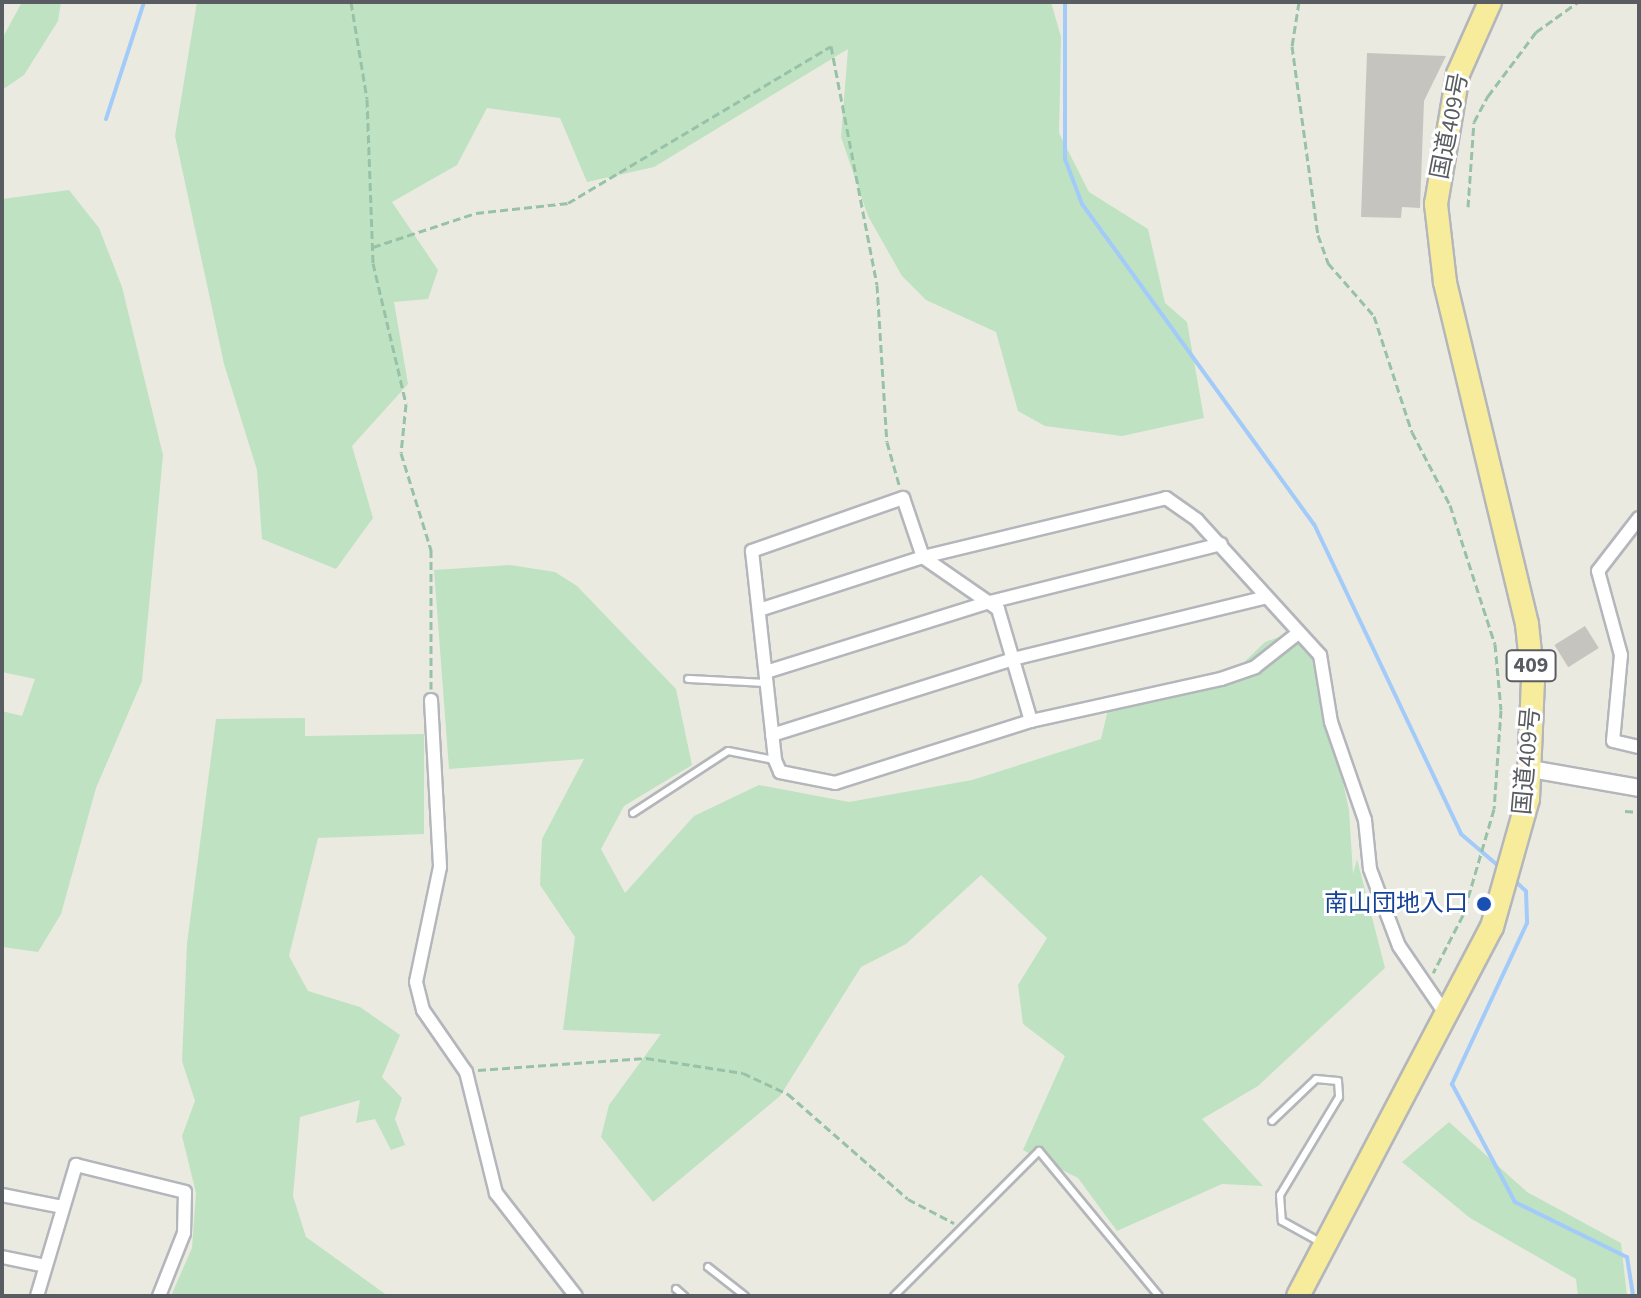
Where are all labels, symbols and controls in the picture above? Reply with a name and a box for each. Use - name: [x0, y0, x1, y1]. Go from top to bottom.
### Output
- street label: 国道409号: [1426, 70, 1474, 182]
- road number: 409: [1505, 648, 1557, 684]
- street label: 国道409号: [1508, 706, 1546, 816]
- place label: 南山団地入口: [1324, 890, 1468, 918]
- marker: 南山団地入口: [1475, 895, 1493, 913]

